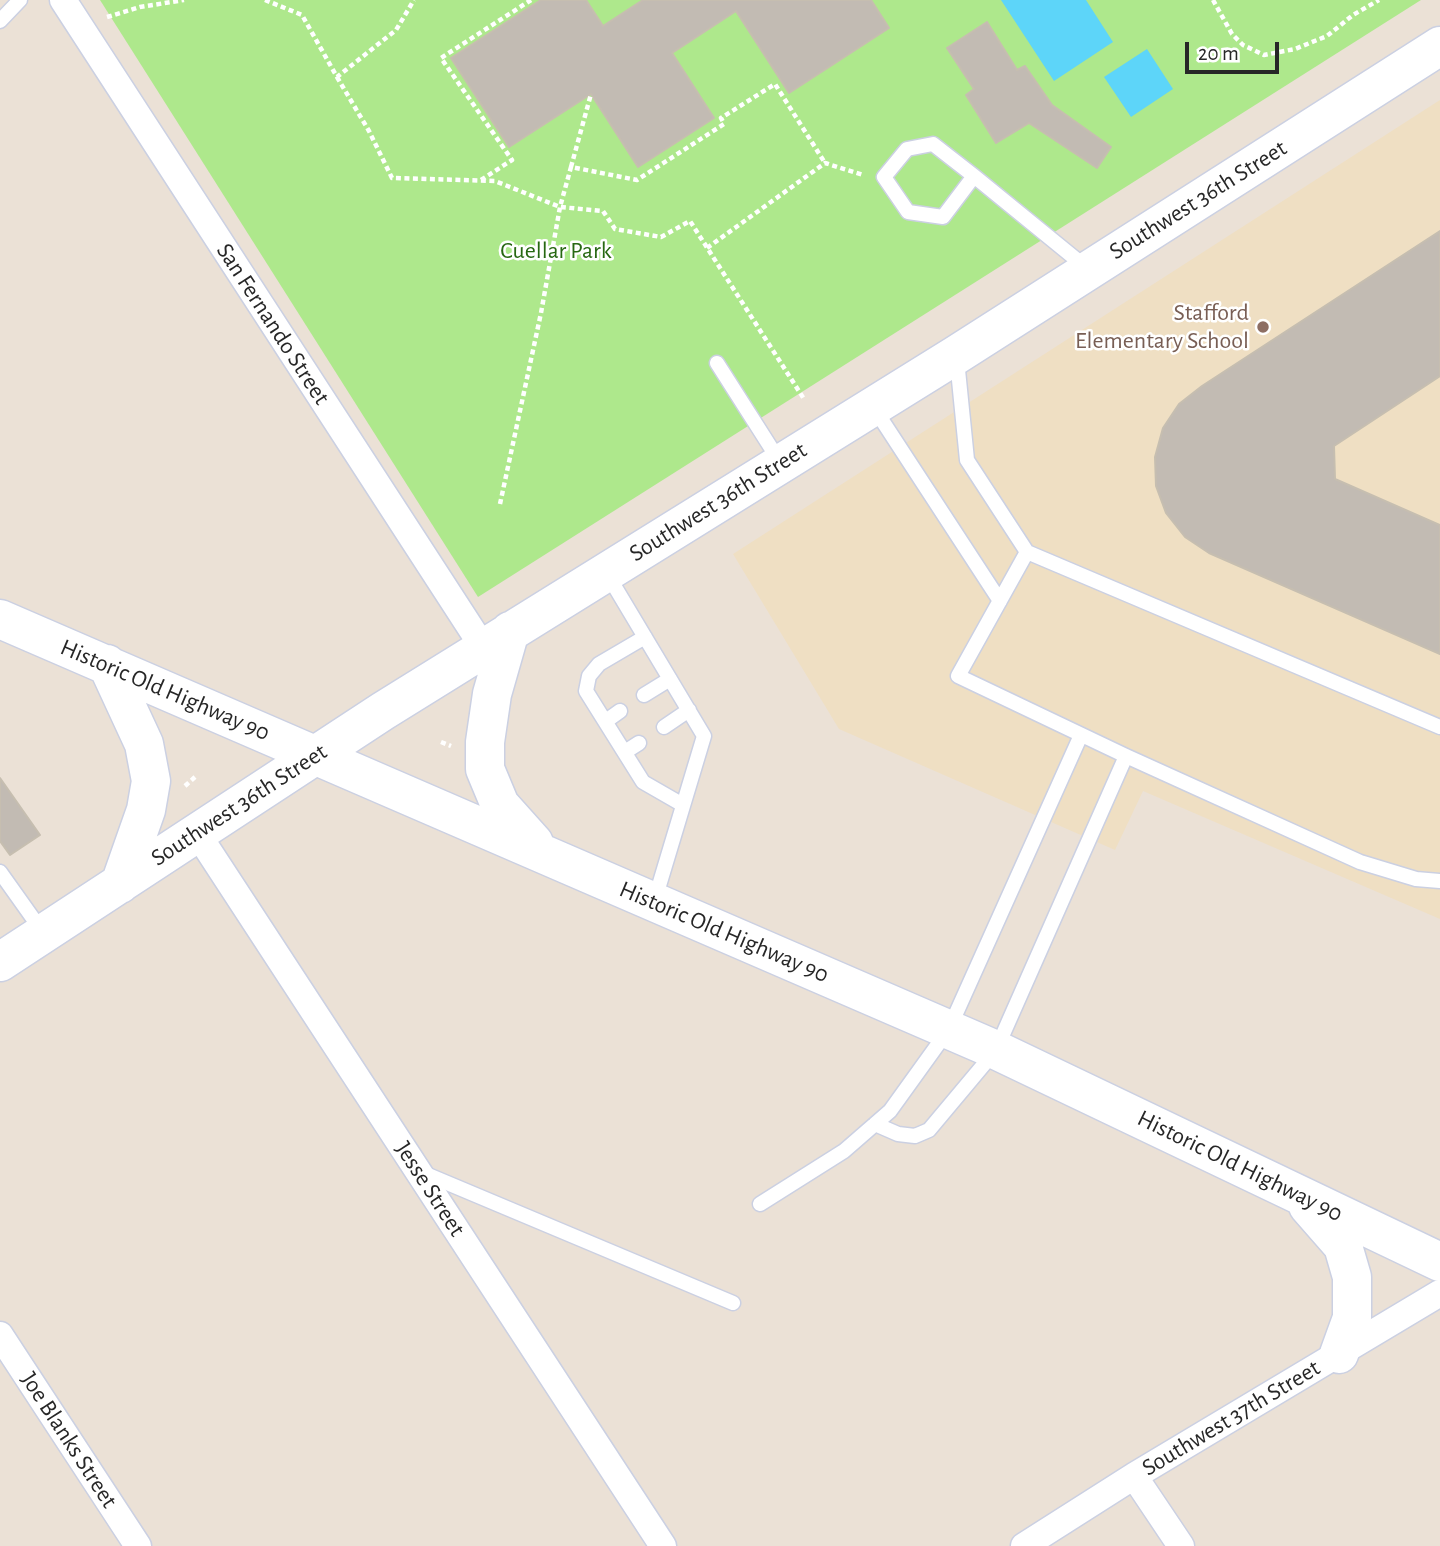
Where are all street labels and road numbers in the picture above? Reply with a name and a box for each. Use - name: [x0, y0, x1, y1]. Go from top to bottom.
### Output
- street label: Southwest 36th Street: [1104, 134, 1292, 266]
- street label: San Fernando Street: [210, 238, 336, 410]
- street label: Southwest 36th Street: [624, 436, 812, 568]
- street label: Historic Old Highway 90: [56, 633, 274, 747]
- street label: Southwest 36th Street: [146, 737, 332, 873]
- street label: Historic Old Highway 90: [615, 875, 833, 989]
- street label: Historic Old Highway 90: [1133, 1104, 1347, 1228]
- street label: Jesse Street: [389, 1136, 471, 1242]
- street label: Southwest 37th Street: [1137, 1354, 1325, 1482]
- street label: Joe Blanks Street: [14, 1367, 124, 1513]

